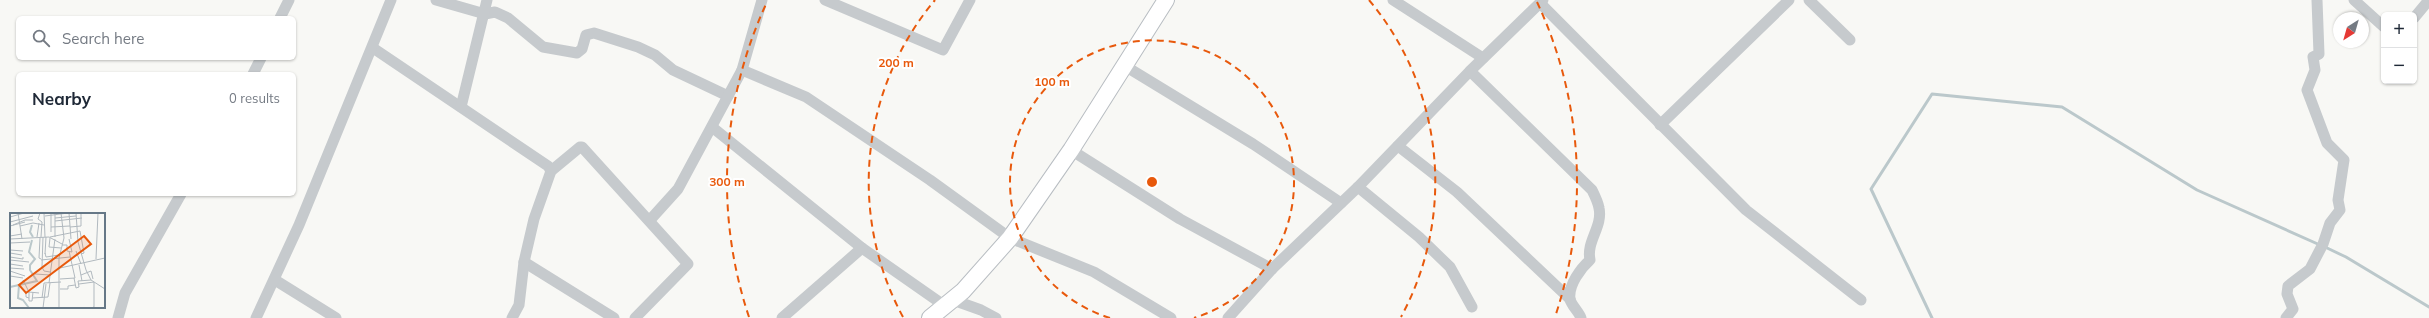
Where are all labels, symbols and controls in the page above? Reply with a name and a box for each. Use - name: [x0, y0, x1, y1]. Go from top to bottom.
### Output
- north arrow: [2333, 12, 2369, 48]
- map controls: [2381, 12, 2417, 84]
- button: +: [2381, 12, 2417, 48]
- search box: [16, 16, 296, 60]
- icon: search: [30, 27, 52, 49]
- text: Search here: [62, 29, 144, 48]
- button: −: [2381, 48, 2417, 84]
- text: 200 m: [878, 55, 914, 70]
- text: 100 m: [1034, 74, 1070, 89]
- text: Nearby: [32, 88, 91, 109]
- text: 0 results: [229, 90, 280, 106]
- text: 300 m: [709, 174, 745, 189]
- centre of rings: [1145, 175, 1159, 189]
- inset map: [10, 213, 105, 308]

